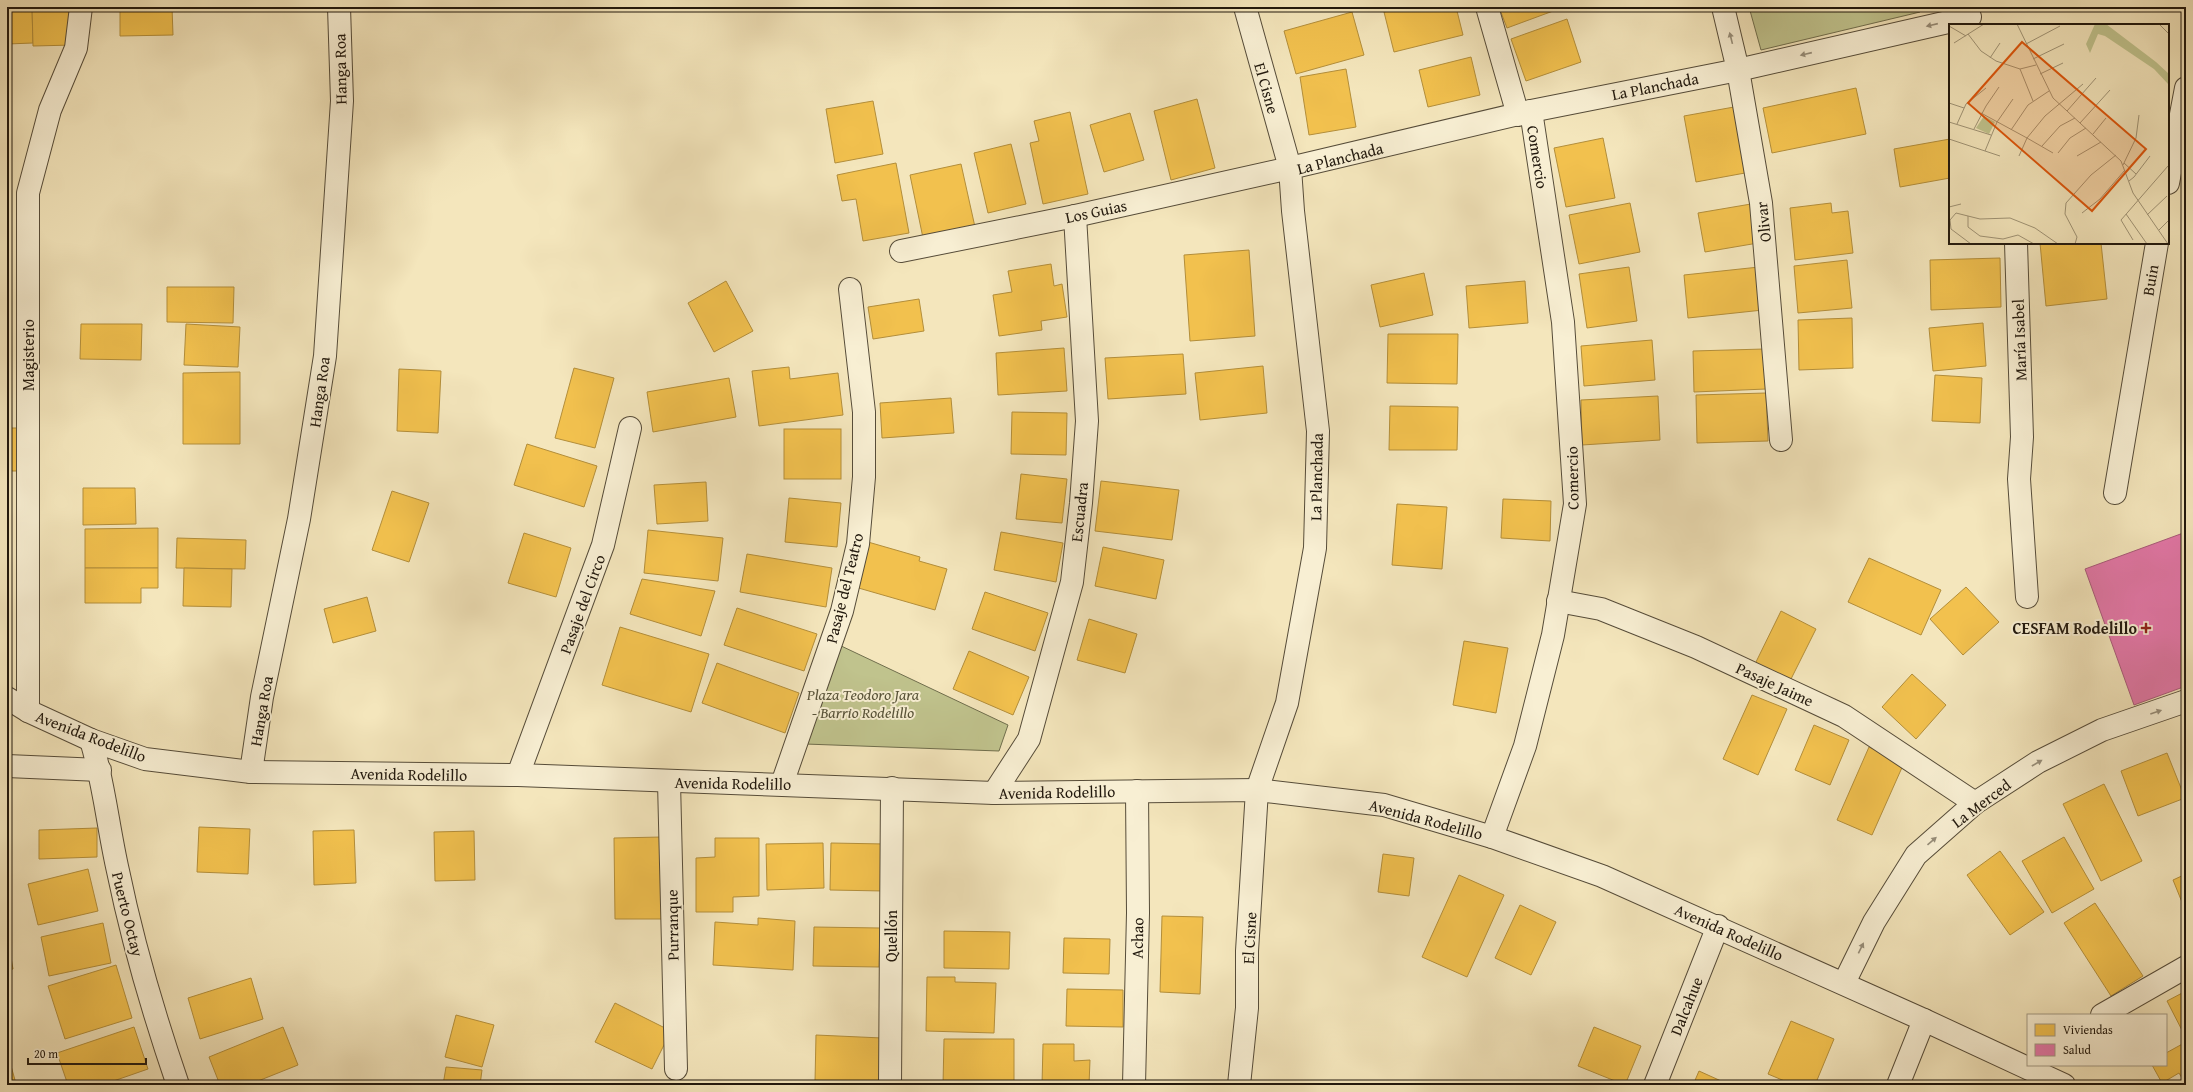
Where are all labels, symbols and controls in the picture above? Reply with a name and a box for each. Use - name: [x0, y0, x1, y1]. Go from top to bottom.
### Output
- one-way arrow: [1926, 23, 1939, 29]
- inset map: [1949, 24, 2169, 244]
- one-way arrow: [1727, 32, 1733, 45]
- street label: Hanga Roa: [327, 33, 353, 105]
- one-way arrow: [1800, 52, 1812, 58]
- street label: El Cisne: [1248, 60, 1286, 116]
- street label: La Planchada: [1610, 66, 1701, 106]
- street label: Comercio: [1521, 124, 1555, 190]
- street label: La Planchada: [1294, 136, 1386, 180]
- street label: Los Guias: [1063, 193, 1129, 229]
- street label: Olivar: [1749, 200, 1777, 243]
- street label: Buin: [2135, 263, 2165, 297]
- street label: María Isabel: [2006, 298, 2032, 381]
- street label: Magisterio: [16, 319, 40, 391]
- street label: Hanga Roa: [302, 355, 336, 429]
- street label: La Planchada: [1303, 432, 1329, 521]
- street label: Comercio: [1559, 446, 1585, 510]
- street label: Escuadra: [1064, 480, 1094, 543]
- street label: Pasaje del Teatro: [819, 530, 869, 646]
- street label: Pasaje del Circo: [553, 551, 611, 657]
- place label: CESFAM Rodelillo: [2013, 616, 2137, 640]
- marker: CESFAM Rodelillo: [2140, 622, 2152, 634]
- street label: Pasaje Jaime: [1732, 656, 1818, 712]
- street label: Hanga Roa: [243, 673, 279, 748]
- park label: Plaza Teodoro Jara - Barrio Rodelillo: [806, 682, 920, 724]
- street label: Avenida Rodelillo: [32, 704, 150, 768]
- one-way arrow: [2150, 709, 2162, 715]
- one-way arrow: [2031, 760, 2043, 767]
- street label: Avenida Rodelillo: [350, 761, 468, 787]
- street label: Avenida Rodelillo: [674, 770, 792, 796]
- street label: La Merced: [1946, 772, 2016, 833]
- street label: Avenida Rodelillo: [998, 779, 1116, 805]
- street label: Avenida Rodelillo: [1367, 792, 1485, 846]
- one-way arrow: [1927, 836, 1938, 845]
- street label: Puerto Octay: [106, 869, 150, 959]
- street label: Purranque: [659, 889, 685, 961]
- street label: Avenida Rodelillo: [1671, 897, 1787, 967]
- street label: Quellón: [879, 910, 903, 962]
- street label: El Cisne: [1236, 911, 1262, 965]
- street label: Achao: [1125, 917, 1149, 959]
- one-way arrow: [1858, 942, 1864, 954]
- street label: Dalcahue: [1663, 973, 1709, 1039]
- legend: [2027, 1014, 2167, 1066]
- text: Viviendas: [2063, 1021, 2113, 1038]
- scale bar: [28, 1040, 146, 1066]
- text: Salud: [2063, 1041, 2091, 1058]
- text: 20 m: [34, 1045, 58, 1062]

